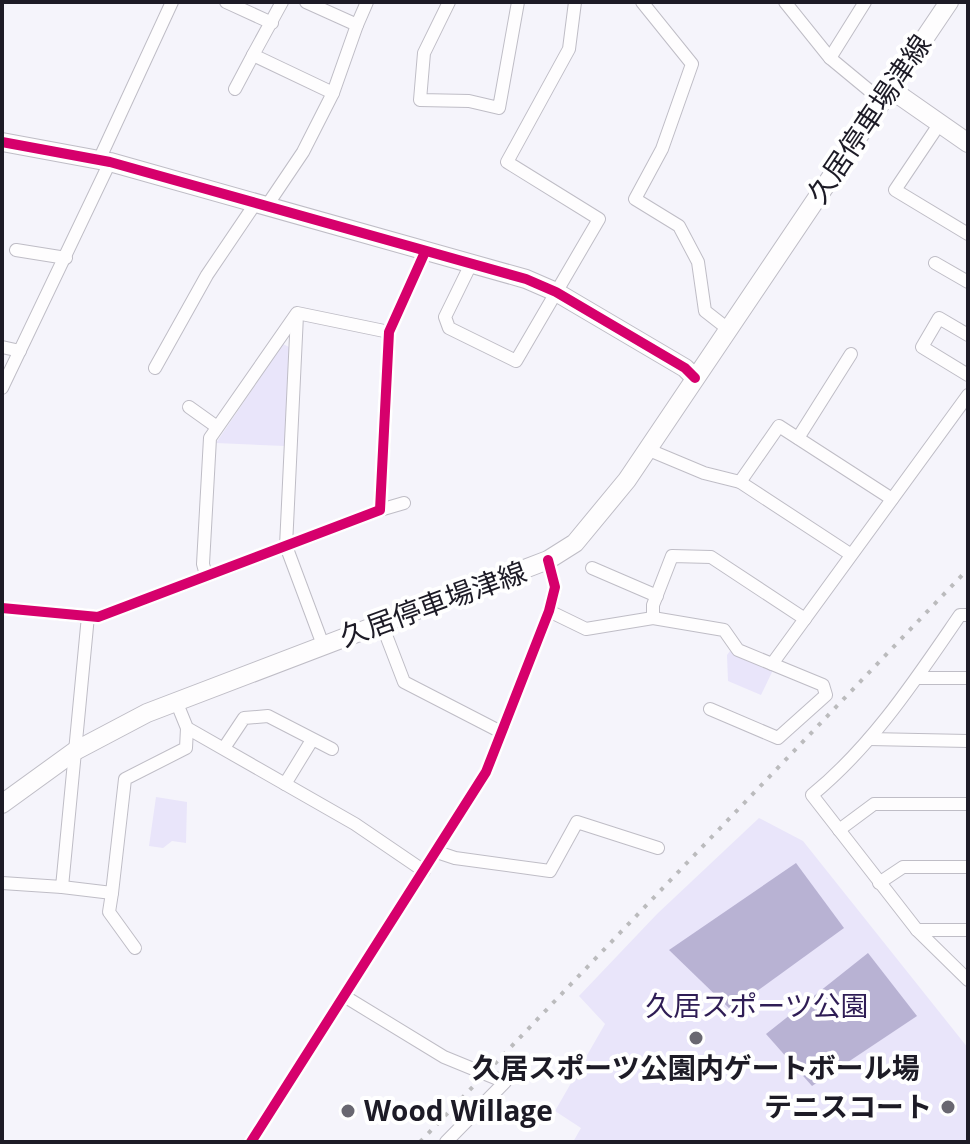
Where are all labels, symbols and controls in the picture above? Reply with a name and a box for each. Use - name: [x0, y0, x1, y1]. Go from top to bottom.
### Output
- street label: 久居停車場津線: [798, 27, 939, 210]
- street label: 久居停車場津線: [334, 552, 531, 654]
- park label: 久居スポーツ公園: [645, 986, 869, 1024]
- marker: 久居スポーツ公園内ゲートボール場: [687, 1029, 705, 1047]
- place label: 久居スポーツ公園内ゲートボール場: [472, 1048, 920, 1086]
- place label: テニスコート: [764, 1087, 932, 1125]
- place label: Wood Willage: [364, 1091, 553, 1129]
- marker: テニスコート: [939, 1098, 957, 1116]
- marker: Wood Willage: [339, 1102, 357, 1120]

